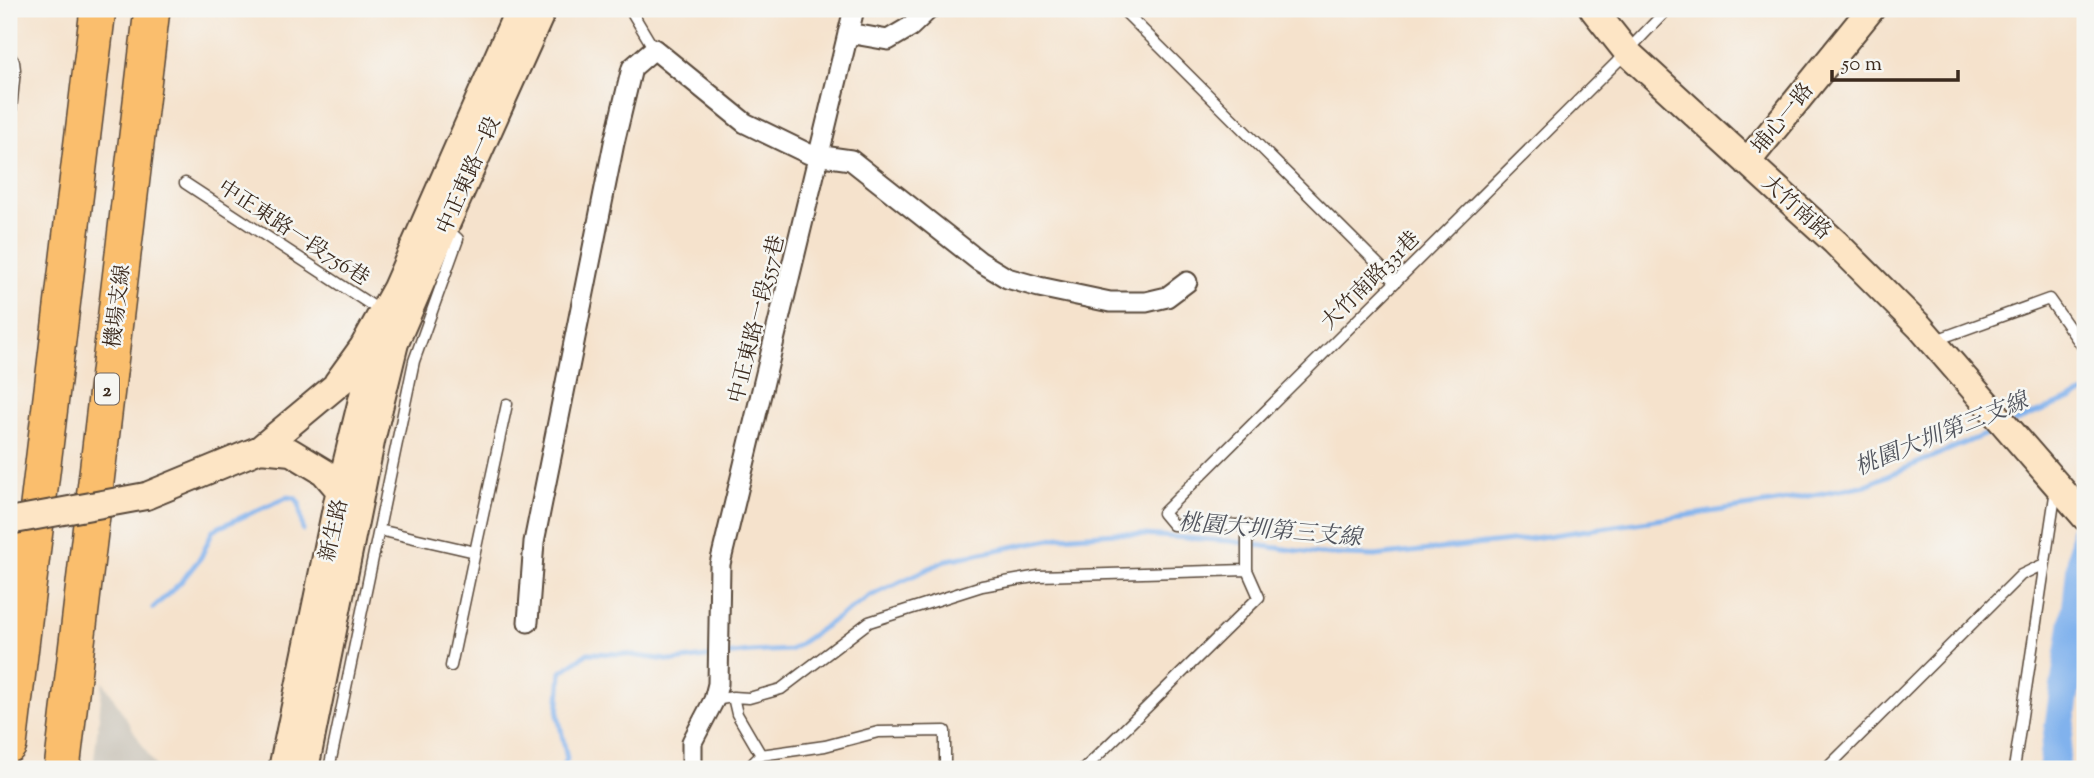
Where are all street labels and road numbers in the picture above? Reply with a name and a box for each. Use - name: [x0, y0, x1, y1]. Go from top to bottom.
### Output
- street label: 埔心一路: [1745, 77, 1822, 161]
- street label: 中正東路一段: [430, 112, 509, 239]
- street label: 大竹南路: [1754, 169, 1837, 248]
- street label: 中正東路一段756巷: [211, 173, 375, 294]
- street label: 大竹南路331巷: [1315, 225, 1428, 338]
- street label: 中正東路一段557巷: [723, 232, 793, 407]
- street label: 機場支線: [99, 263, 139, 350]
- road number: 2: [95, 374, 119, 404]
- street label: 新生路: [313, 496, 357, 565]

